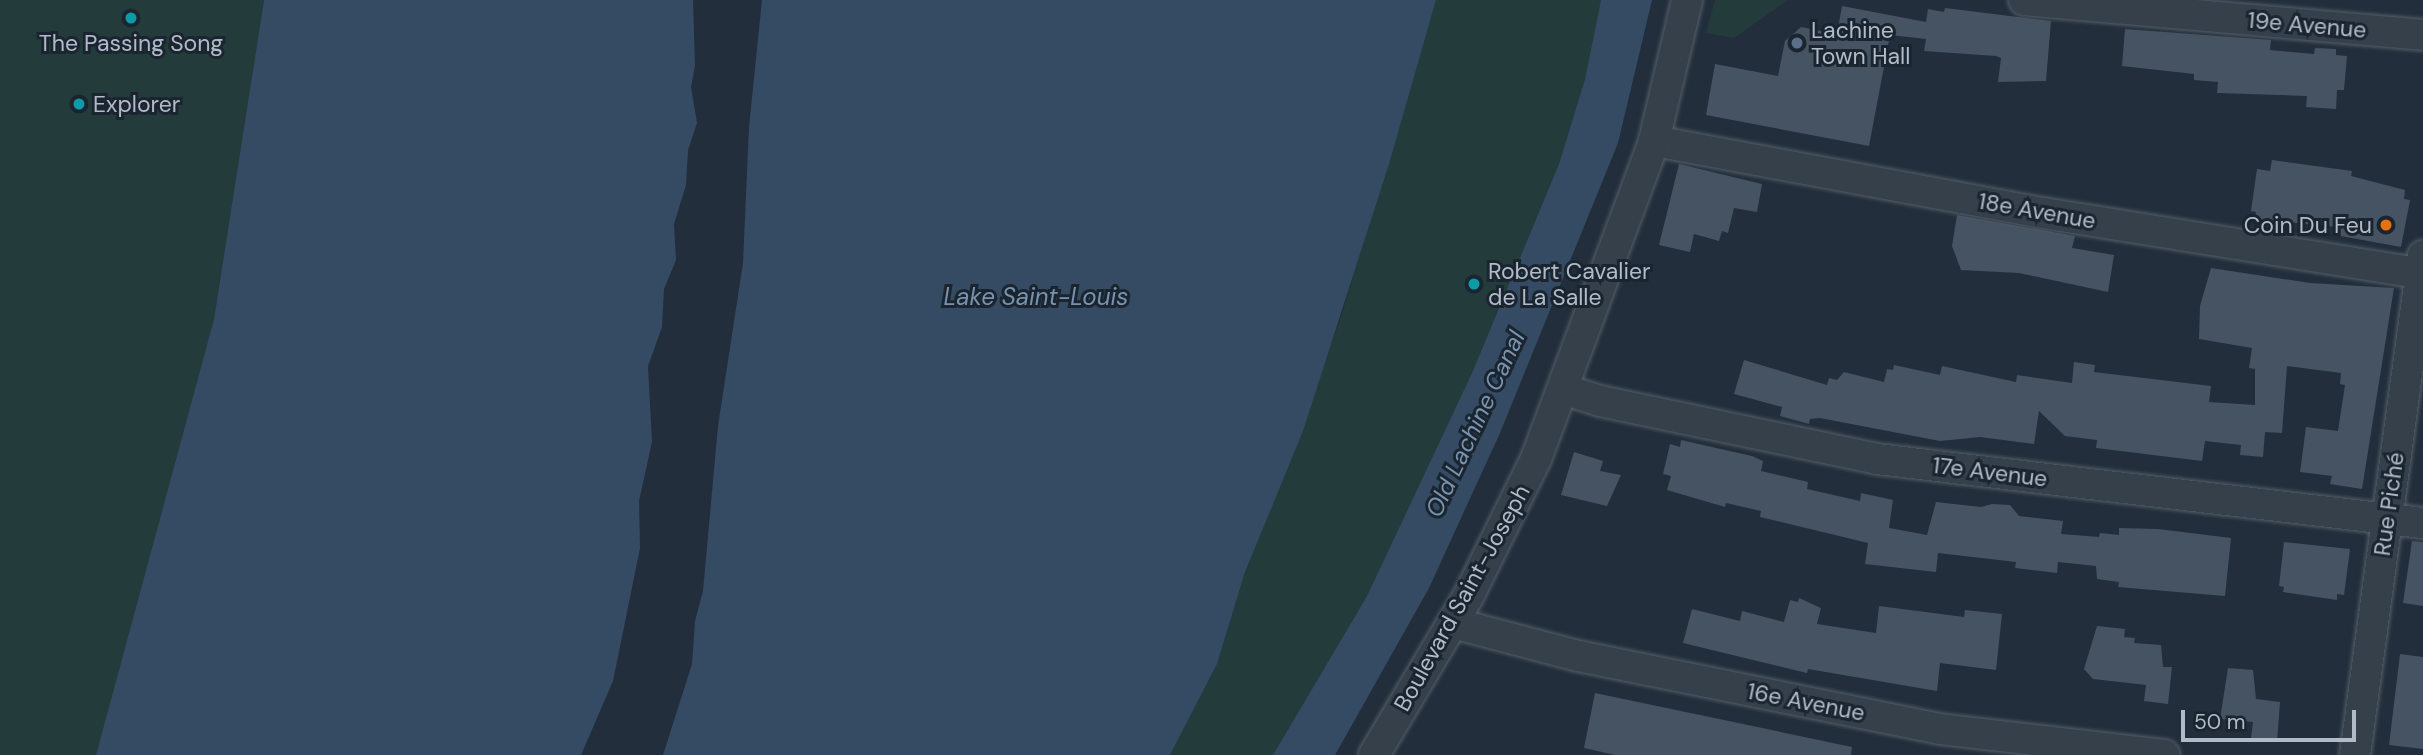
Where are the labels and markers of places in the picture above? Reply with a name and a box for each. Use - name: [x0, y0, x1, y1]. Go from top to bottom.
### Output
- marker: The Passing Song: [123, 10, 139, 26]
- place label: Lachine Town Hall: [1811, 16, 1910, 70]
- place label: The Passing Song: [39, 29, 223, 57]
- marker: Lachine Town Hall: [1789, 35, 1805, 51]
- place label: Explorer: [93, 90, 180, 118]
- marker: Explorer: [71, 96, 87, 112]
- place label: Coin Du Feu: [2244, 211, 2372, 239]
- marker: Coin Du Feu: [2378, 217, 2394, 233]
- place label: Robert Cavalier de La Salle: [1488, 257, 1651, 311]
- marker: Robert Cavalier de La Salle: [1466, 276, 1482, 292]

